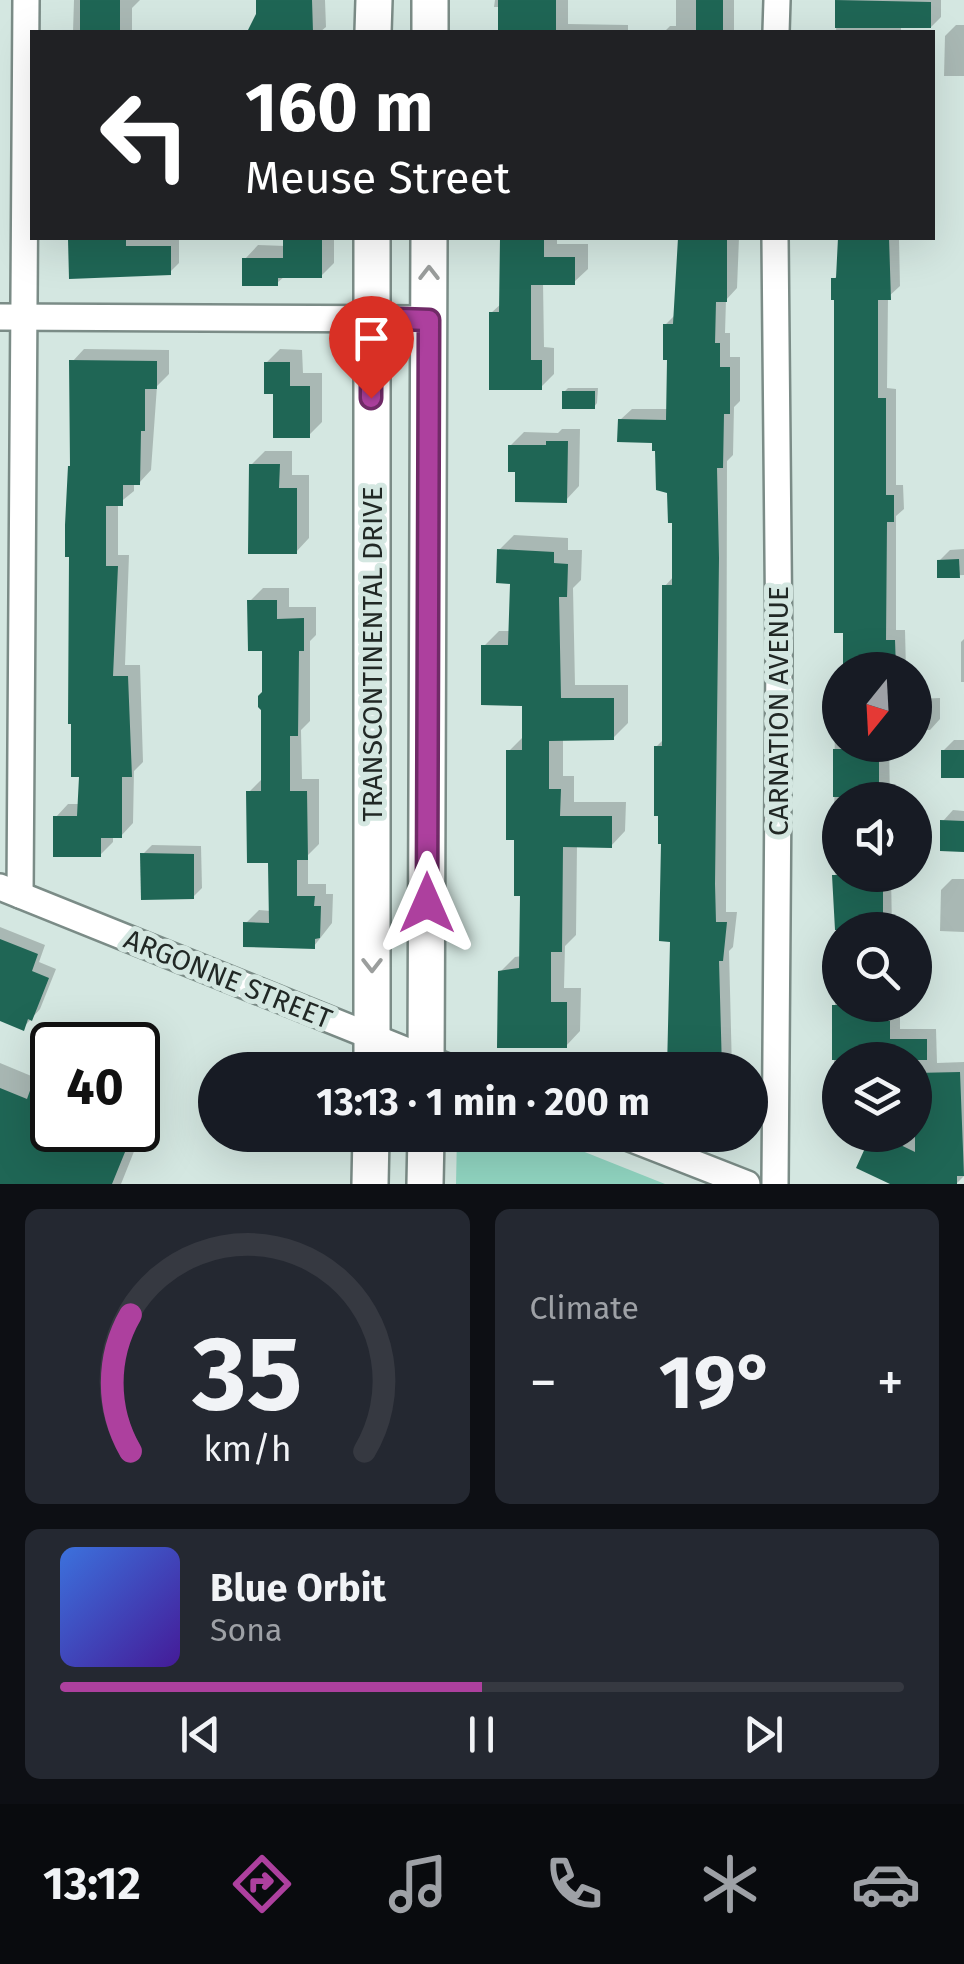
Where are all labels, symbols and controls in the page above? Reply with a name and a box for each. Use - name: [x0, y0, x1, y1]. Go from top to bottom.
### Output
- text: 160 m: [245, 66, 434, 150]
- icon: left: [80, 70, 210, 200]
- text: Meuse Street: [245, 151, 510, 205]
- one-way arrow: [418, 264, 440, 280]
- pin: [329, 296, 414, 399]
- icon: arrive: [344, 311, 399, 366]
- street label: TRANSCONTINENTAL DRIVE: [356, 486, 389, 822]
- street label: CARNATION AVENUE: [762, 586, 795, 836]
- north arrow: [822, 652, 932, 762]
- map controls: [822, 652, 932, 1152]
- button: sound: [822, 782, 932, 892]
- position arrow: [375, 851, 479, 955]
- button: search: [822, 912, 932, 1022]
- street label: ARGONNE STREET: [119, 922, 337, 1036]
- one-way arrow: [361, 958, 383, 973]
- speed limit sign: 40: [30, 1022, 160, 1152]
- button: layers: [822, 1042, 932, 1152]
- text: 13:13 · 1 min · 200 m: [316, 1079, 650, 1125]
- text: Climate: [530, 1289, 639, 1327]
- text: 35: [191, 1312, 302, 1437]
- text: 19°: [659, 1338, 775, 1428]
- text: −: [530, 1350, 557, 1416]
- text: +: [877, 1350, 904, 1416]
- text: km/h: [203, 1428, 291, 1470]
- text: Blue Orbit: [210, 1565, 386, 1611]
- text: Sona: [210, 1611, 282, 1649]
- icon: previous: [173, 1707, 228, 1762]
- icon: pause: [454, 1707, 509, 1762]
- icon: next: [736, 1707, 791, 1762]
- icon: directions: [227, 1849, 297, 1919]
- icon: music: [383, 1849, 453, 1919]
- icon: phone: [539, 1849, 609, 1919]
- icon: climate: [695, 1849, 765, 1919]
- icon: car: [851, 1849, 921, 1919]
- text: 13:12: [43, 1857, 141, 1911]

